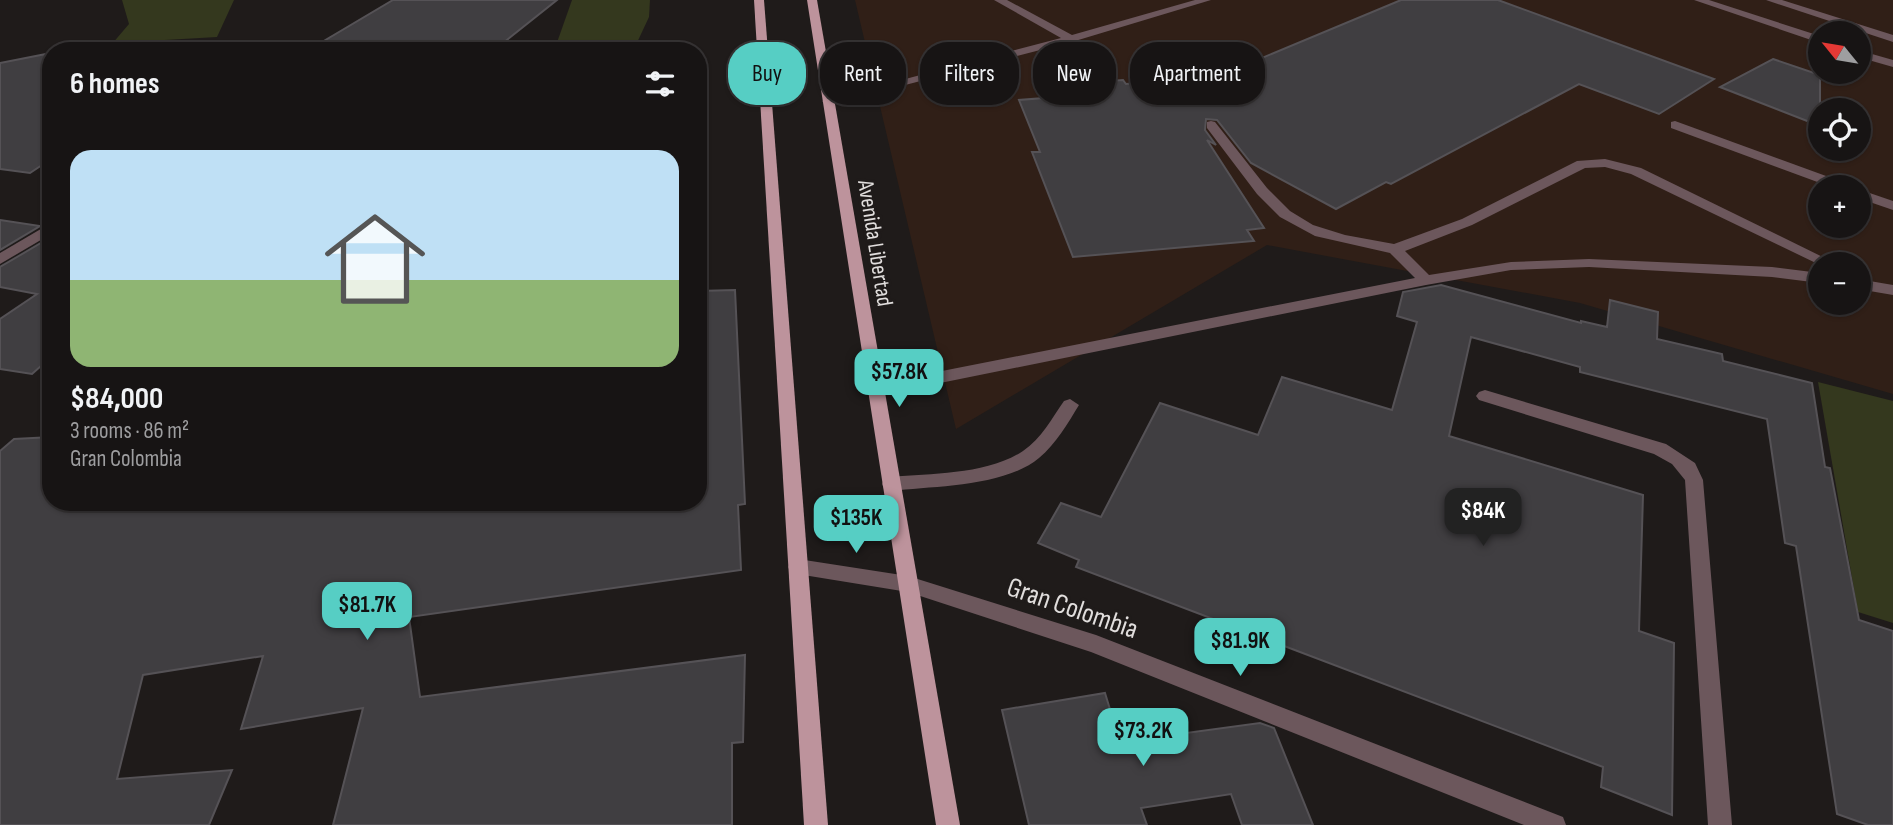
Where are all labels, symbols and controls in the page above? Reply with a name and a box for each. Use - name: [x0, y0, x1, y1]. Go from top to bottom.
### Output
- north arrow: [1808, 21, 1871, 84]
- map controls: [1808, 21, 1871, 315]
- chip: Buy: [728, 42, 806, 105]
- chip: Rent: [820, 42, 906, 105]
- chip: Filters: [920, 42, 1019, 105]
- chip: New: [1033, 42, 1116, 105]
- chip: Apartment: [1130, 42, 1265, 105]
- icon: filters: [641, 65, 679, 103]
- text: 6 homes: [70, 66, 159, 102]
- button: locate: [1808, 98, 1871, 161]
- button: +: [1808, 175, 1871, 238]
- street label: Avenida Libertad: [851, 177, 899, 308]
- icon: home: [312, 196, 438, 322]
- button: −: [1808, 252, 1871, 315]
- pin: $57.8K: [842, 350, 956, 409]
- text: $57.8K: [870, 358, 928, 386]
- text: $84,000: [70, 381, 163, 417]
- text: 3 rooms · 86 m²: [70, 417, 189, 445]
- text: Gran Colombia: [70, 445, 182, 473]
- pin: $84K: [1442, 489, 1524, 548]
- pin: $135K: [807, 496, 905, 555]
- text: $84K: [1461, 497, 1505, 525]
- text: $135K: [830, 504, 882, 532]
- street label: Gran Colombia: [1003, 571, 1142, 646]
- pin: $81.7K: [310, 582, 424, 642]
- text: $81.7K: [338, 591, 396, 619]
- pin: $81.9K: [1183, 618, 1297, 678]
- text: $81.9K: [1210, 627, 1270, 655]
- pin: $73.2K: [1086, 708, 1200, 768]
- text: $73.2K: [1113, 717, 1173, 745]

